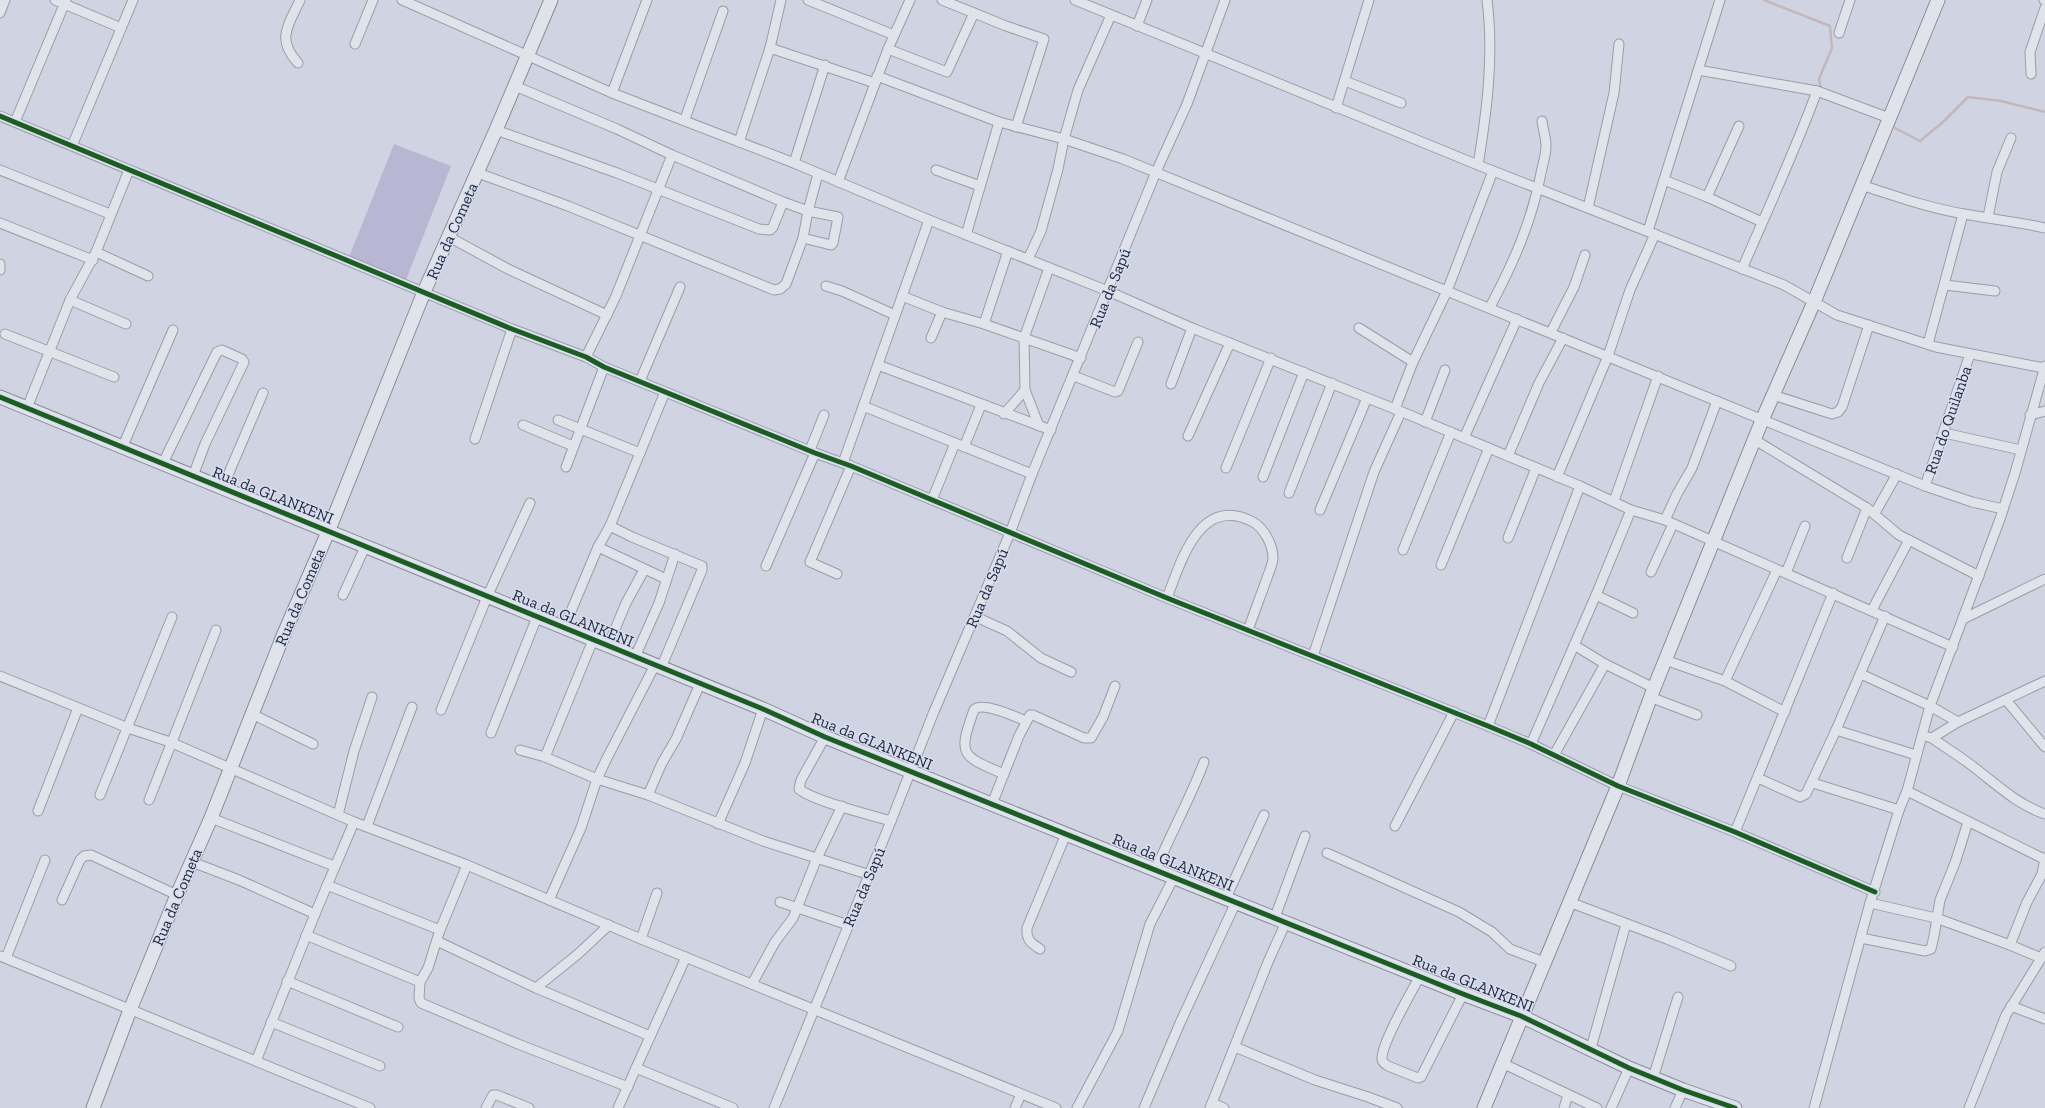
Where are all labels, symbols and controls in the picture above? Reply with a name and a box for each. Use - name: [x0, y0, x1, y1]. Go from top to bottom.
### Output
- street label: Rua da Cometa: [422, 179, 482, 282]
- street label: Rua da Sapú: [1085, 245, 1135, 331]
- street label: Rua do Quilanba: [1921, 363, 1976, 477]
- street label: Rua da GLANKENI: [210, 462, 336, 528]
- street label: Rua da Cometa: [271, 545, 329, 649]
- street label: Rua da Sapú: [962, 545, 1012, 631]
- street label: Rua da GLANKENI: [510, 585, 636, 651]
- street label: Rua da GLANKENI: [809, 708, 935, 774]
- street label: Rua da GLANKENI: [1110, 829, 1236, 895]
- street label: Rua da Sapú: [839, 844, 889, 930]
- street label: Rua da Cometa: [148, 845, 206, 949]
- street label: Rua da GLANKENI: [1410, 950, 1536, 1016]

